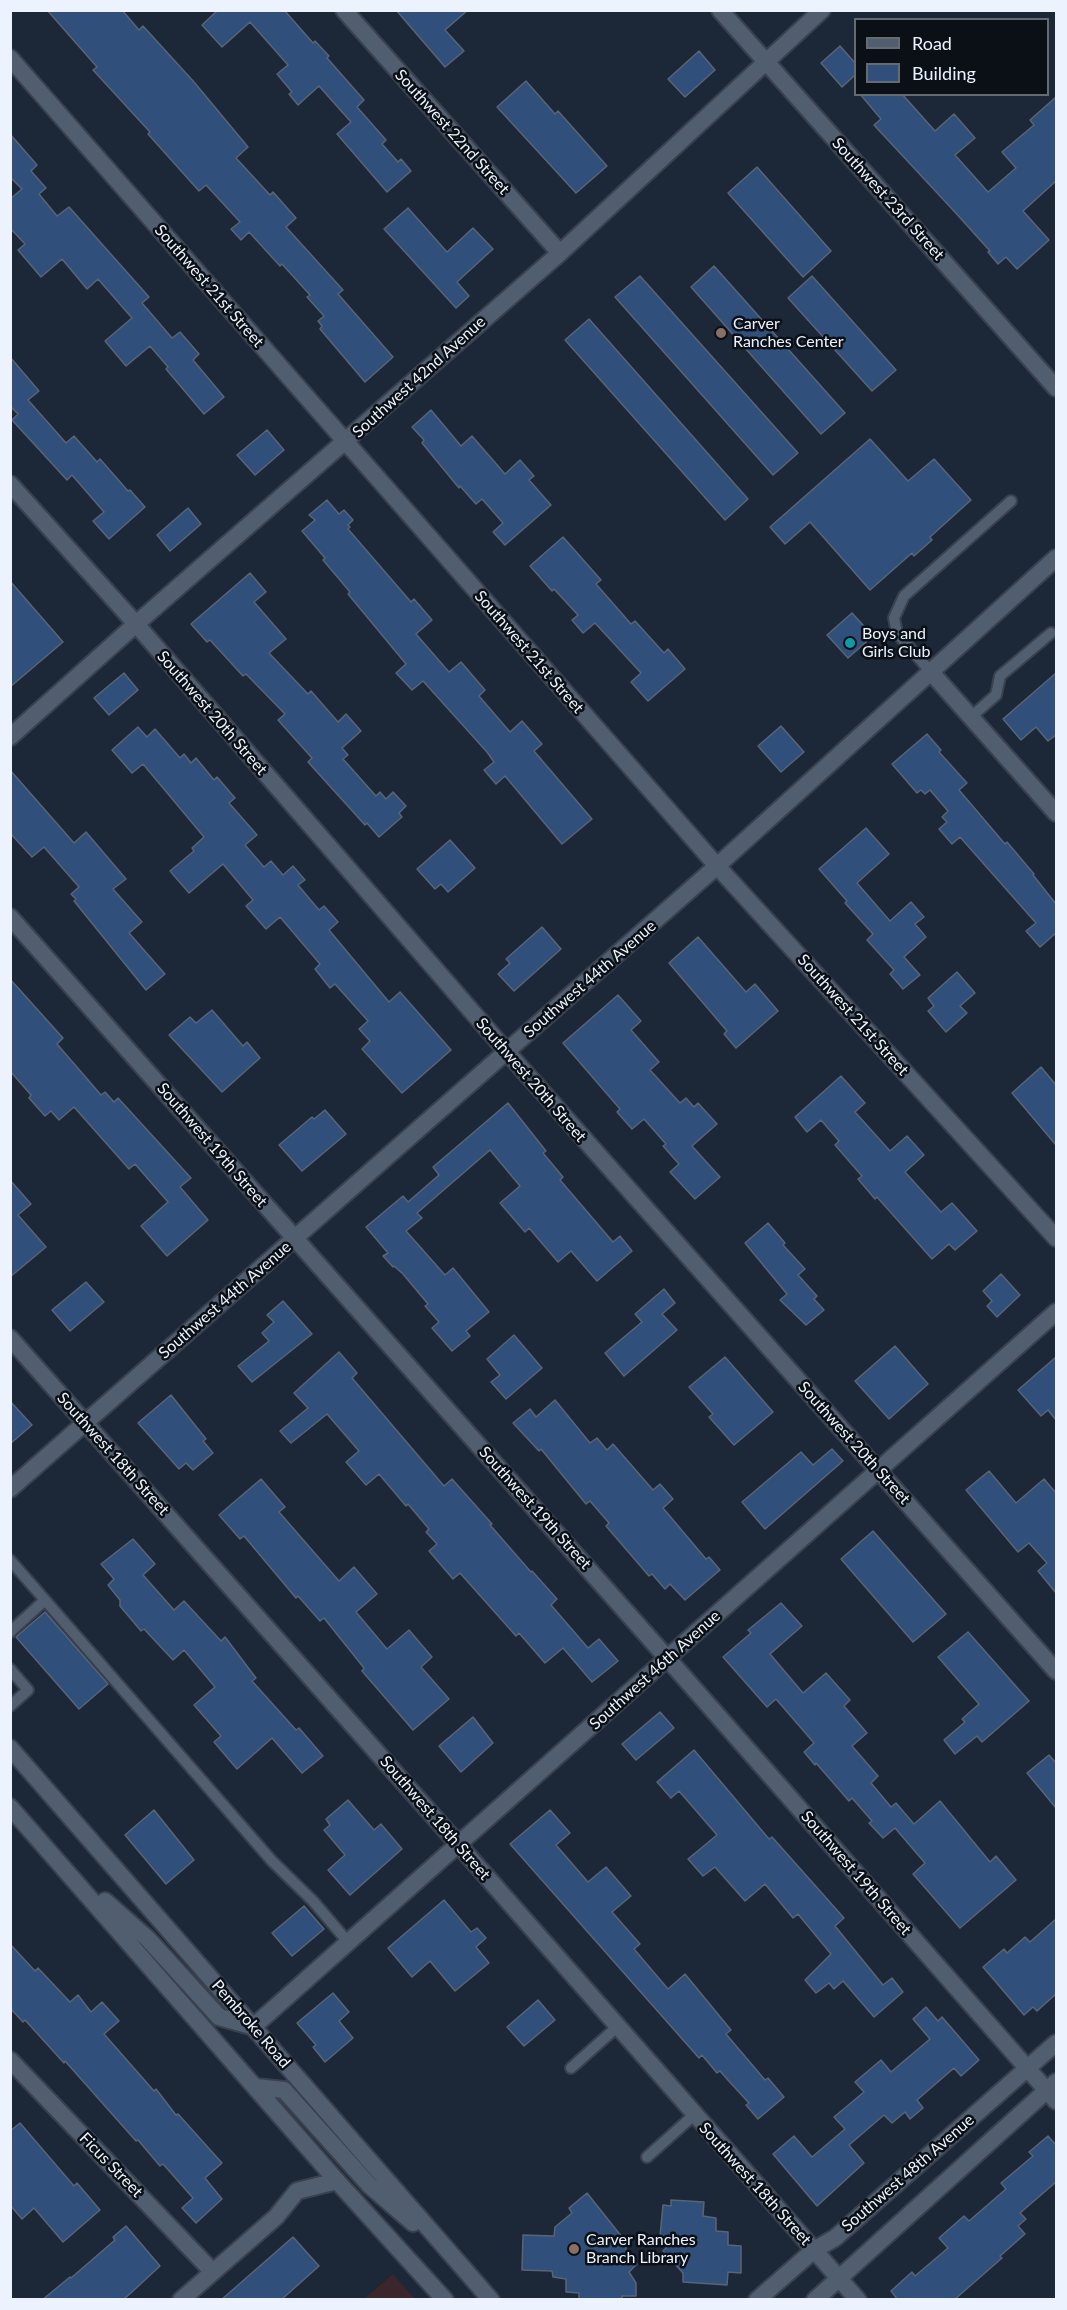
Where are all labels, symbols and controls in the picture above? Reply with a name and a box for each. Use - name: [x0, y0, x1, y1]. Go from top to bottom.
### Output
- legend: [854, 18, 1049, 96]
- text: Road: [912, 32, 952, 54]
- text: Building: [912, 62, 976, 84]
- street label: Southwest 22nd Street: [391, 66, 513, 198]
- street label: Southwest 23rd Street: [828, 134, 948, 264]
- street label: Southwest 21st Street: [150, 221, 268, 351]
- street label: Southwest 42nd Avenue: [349, 312, 489, 442]
- place label: Carver Ranches Center: [733, 314, 844, 352]
- marker: Carver Ranches Center: [714, 326, 728, 340]
- street label: Southwest 21st Street: [470, 587, 588, 717]
- place label: Boys and Girls Club: [862, 624, 930, 662]
- marker: Boys and Girls Club: [843, 636, 857, 650]
- street label: Southwest 20th Street: [153, 647, 271, 779]
- street label: Southwest 44th Avenue: [520, 916, 660, 1042]
- street label: Southwest 21st Street: [794, 950, 912, 1080]
- street label: Southwest 20th Street: [472, 1014, 590, 1146]
- street label: Southwest 19th Street: [153, 1079, 271, 1211]
- street label: Southwest 44th Avenue: [155, 1237, 295, 1363]
- street label: Southwest 20th Street: [794, 1378, 914, 1508]
- street label: Southwest 18th Street: [53, 1389, 173, 1519]
- street label: Southwest 19th Street: [475, 1443, 595, 1573]
- street label: Southwest 46th Avenue: [586, 1606, 724, 1734]
- street label: Southwest 18th Street: [376, 1752, 494, 1884]
- street label: Southwest 19th Street: [797, 1807, 915, 1939]
- street label: Pembroke Road: [208, 1976, 294, 2072]
- street label: Southwest 48th Avenue: [838, 2110, 978, 2236]
- street label: Southwest 18th Street: [695, 2119, 815, 2249]
- street label: Ficus Street: [75, 2129, 147, 2201]
- place label: Carver Ranches Branch Library: [586, 2230, 696, 2268]
- marker: Carver Ranches Branch Library: [567, 2242, 581, 2256]

